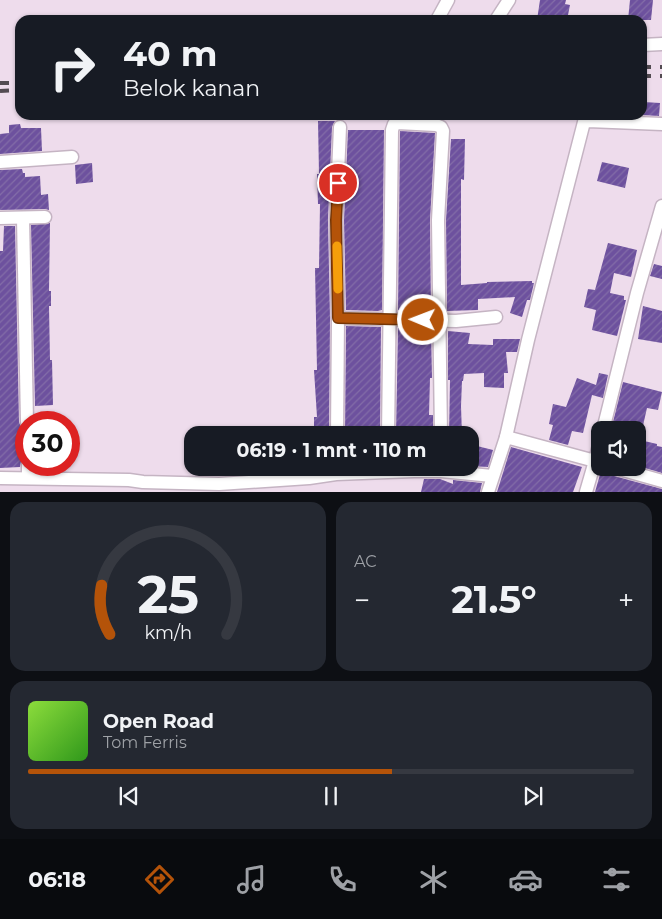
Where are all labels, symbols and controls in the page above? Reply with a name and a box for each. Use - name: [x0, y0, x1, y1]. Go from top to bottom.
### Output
- text: 40 m: [123, 32, 218, 75]
- icon: right: [40, 35, 105, 100]
- text: Belok kanan: [123, 75, 260, 102]
- pin: [317, 162, 359, 204]
- icon: arrive: [324, 169, 352, 197]
- position arrow: [396, 293, 448, 345]
- speed limit sign: 30: [15, 411, 80, 476]
- map controls: [591, 421, 646, 476]
- button: sound: [591, 421, 646, 476]
- text: 06:19 · 1 mnt · 110 m: [237, 439, 426, 462]
- text: AC: [354, 552, 377, 571]
- text: 25: [137, 563, 199, 626]
- text: 21.5°: [451, 576, 537, 623]
- text: −: [354, 583, 370, 617]
- text: +: [618, 583, 634, 617]
- text: km/h: [144, 622, 192, 643]
- text: Open Road: [103, 710, 214, 733]
- text: Tom Ferris: [103, 733, 187, 752]
- icon: previous: [115, 782, 143, 810]
- icon: pause: [317, 782, 345, 810]
- icon: next: [519, 782, 547, 810]
- icon: directions: [142, 862, 177, 897]
- icon: music: [234, 862, 269, 897]
- icon: phone: [325, 862, 360, 897]
- icon: climate: [416, 862, 451, 897]
- icon: car: [508, 862, 543, 897]
- icon: filters: [599, 862, 634, 897]
- text: 06:18: [28, 866, 86, 893]

